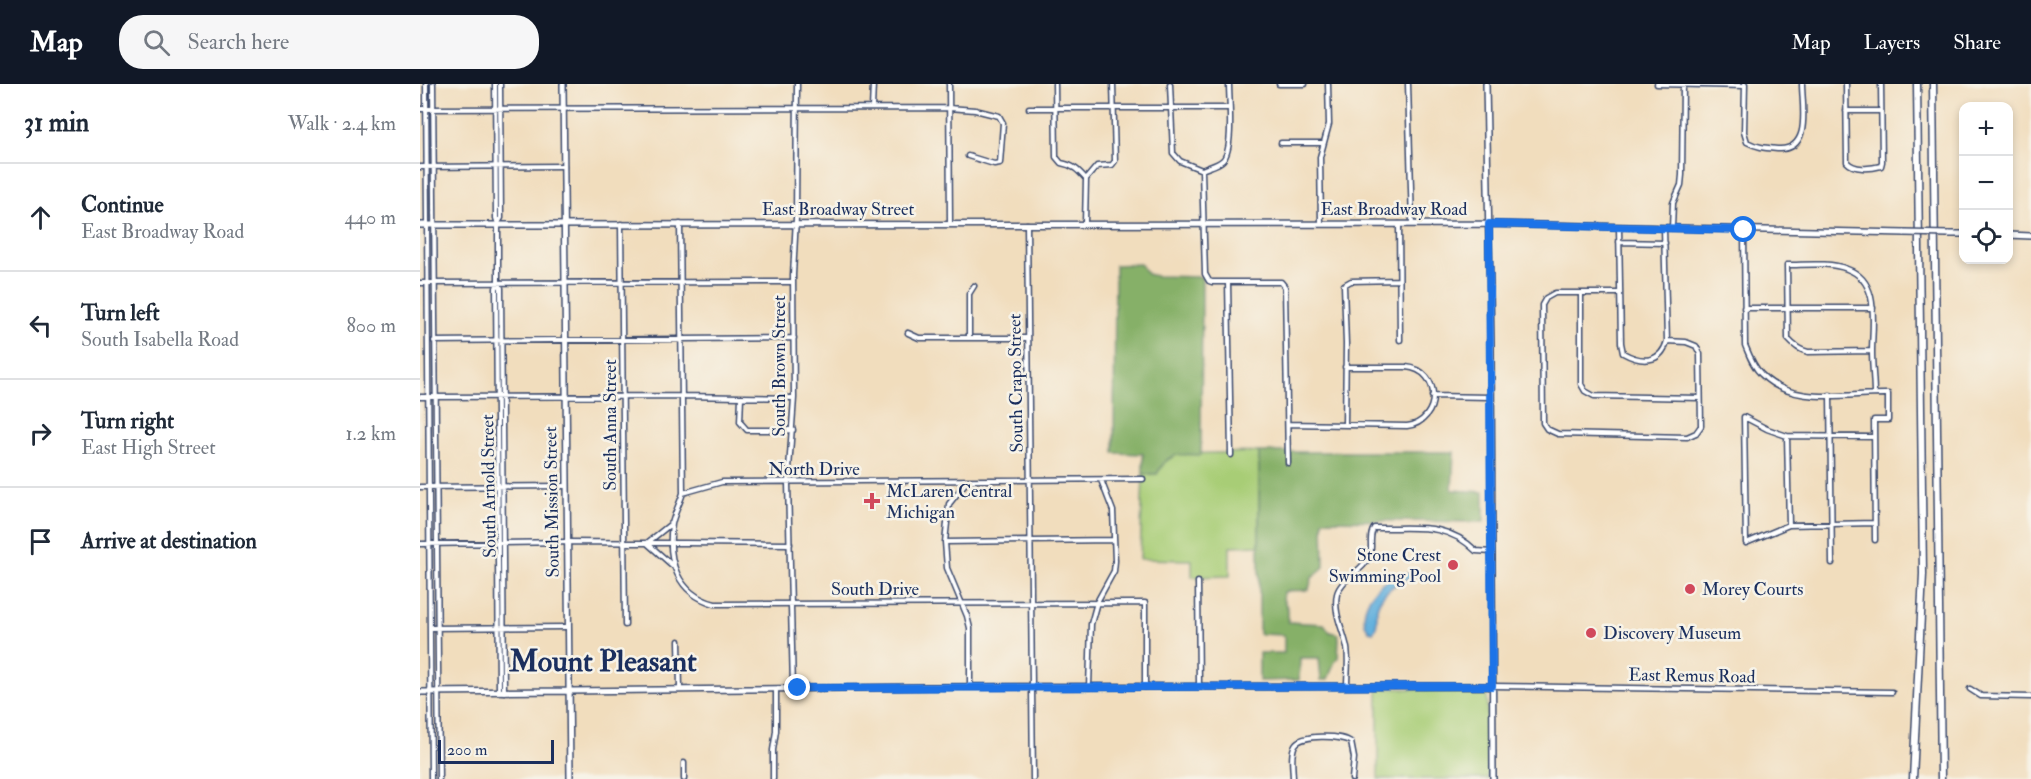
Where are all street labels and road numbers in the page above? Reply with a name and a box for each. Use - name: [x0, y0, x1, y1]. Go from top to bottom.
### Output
- street label: East Broadway Street: [762, 198, 915, 221]
- street label: East Broadway Road: [1321, 198, 1468, 221]
- street label: South Brown Street: [768, 295, 791, 437]
- street label: South Crapo Street: [1003, 313, 1029, 453]
- street label: South Anna Street: [599, 359, 622, 491]
- street label: South Arnold Street: [476, 414, 502, 558]
- street label: South Mission Street: [539, 426, 565, 578]
- street label: North Drive: [768, 458, 860, 481]
- street label: South Drive: [831, 578, 920, 601]
- street label: East Remus Road: [1628, 663, 1756, 689]

